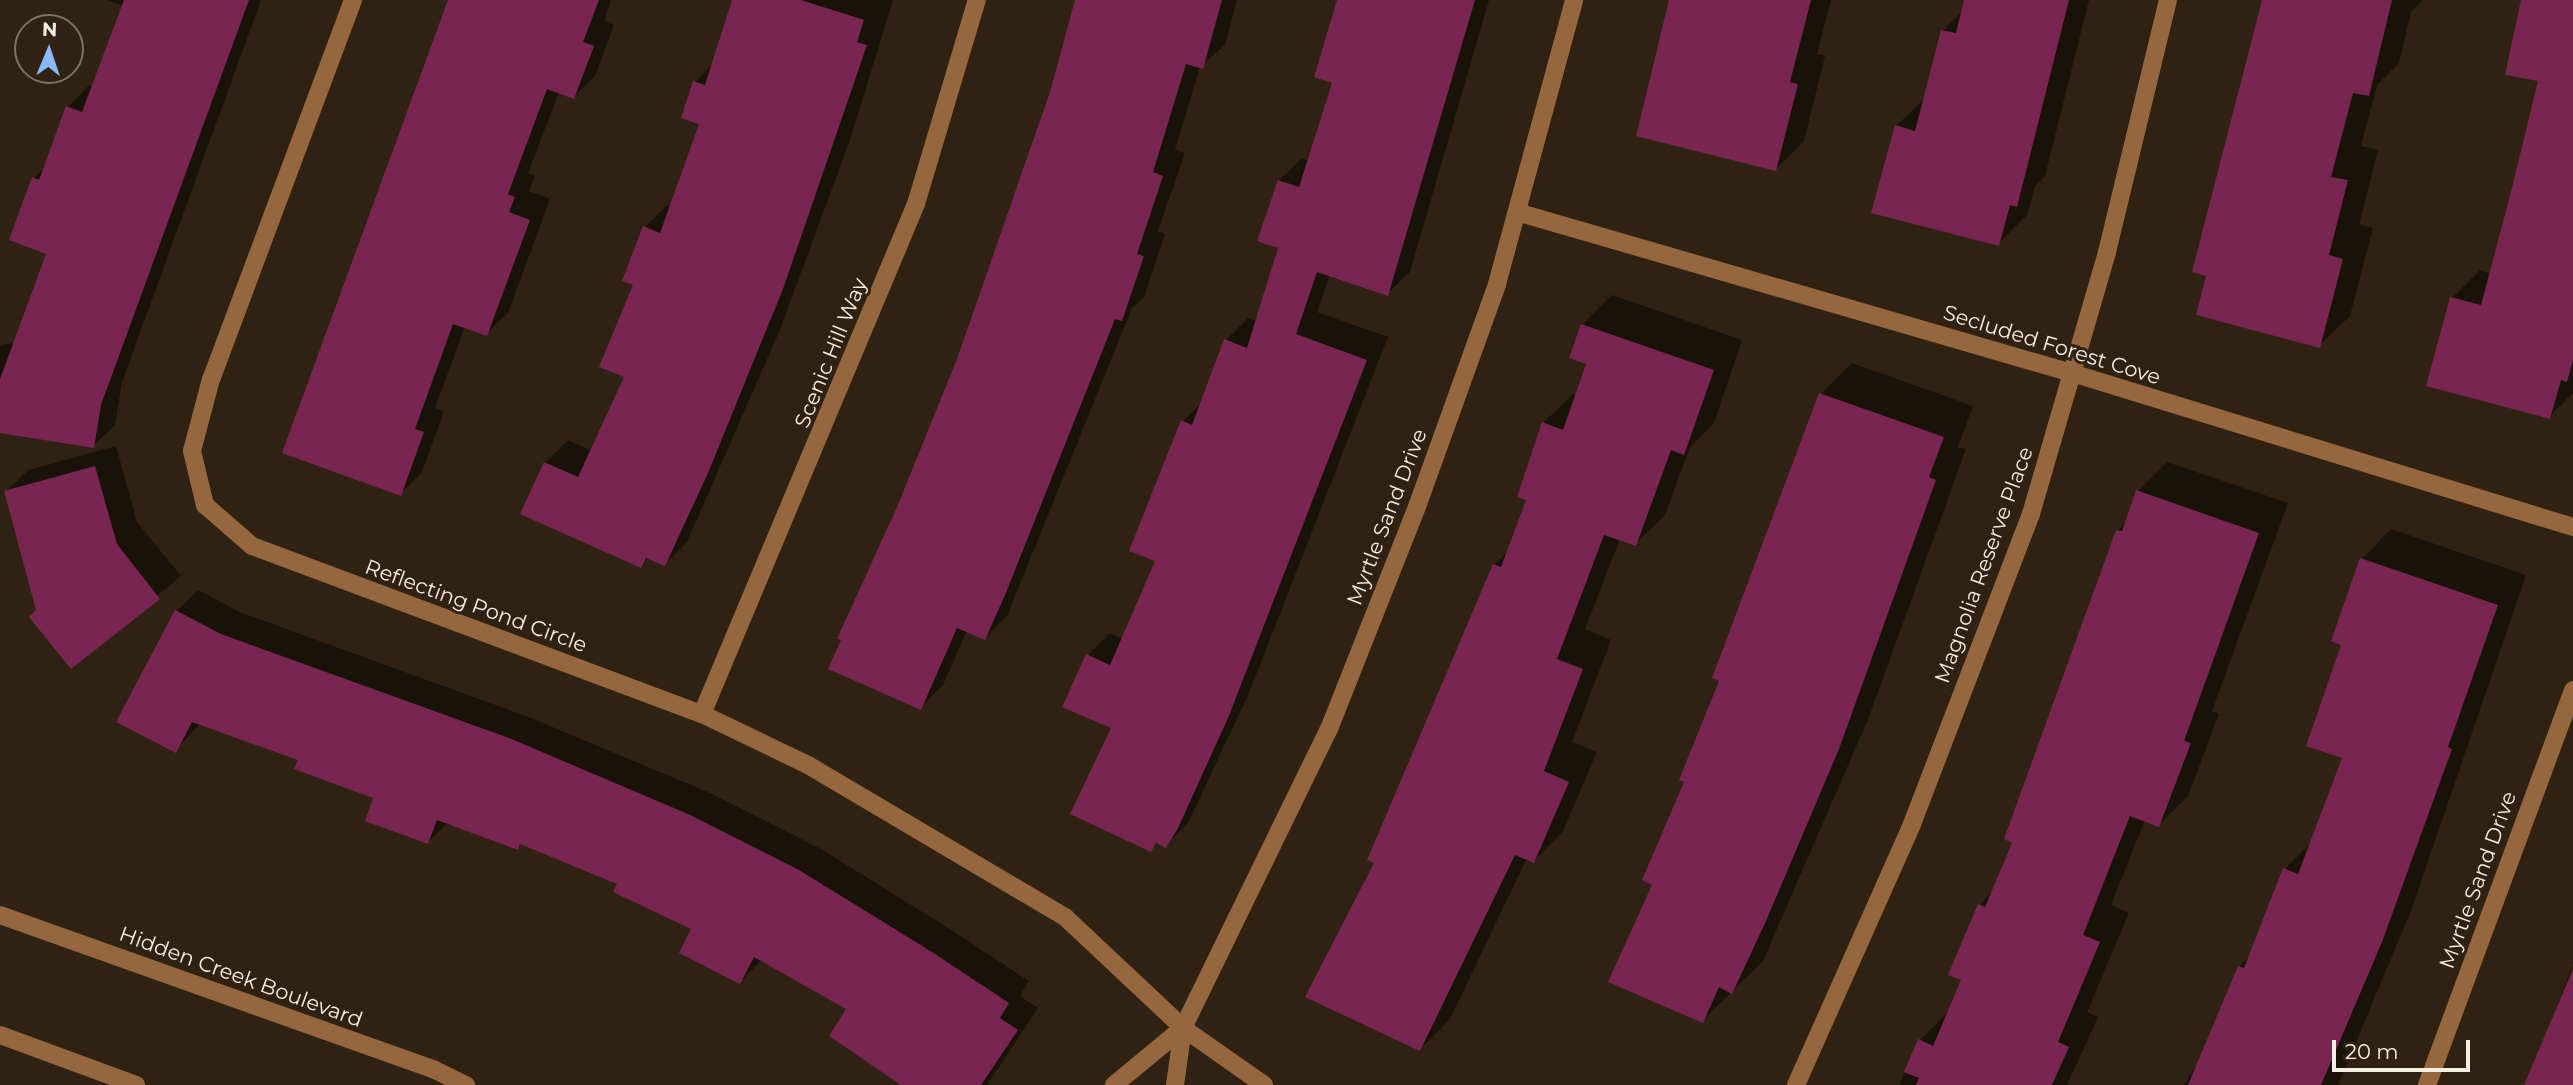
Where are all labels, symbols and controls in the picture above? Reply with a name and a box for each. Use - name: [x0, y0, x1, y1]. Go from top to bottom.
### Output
- north arrow: [14, 14, 84, 84]
- text: N: [42, 18, 58, 41]
- street label: Scenic Hill Way: [789, 274, 873, 432]
- street label: Secluded Forest Cove: [1940, 300, 2164, 390]
- street label: Myrtle Sand Drive: [1342, 425, 1432, 609]
- street label: Magnolia Reserve Place: [1929, 443, 2039, 687]
- street label: Reflecting Pond Circle: [362, 554, 590, 658]
- street label: Myrtle Sand Drive: [2434, 788, 2522, 972]
- street label: Hidden Creek Boulevard: [116, 921, 366, 1033]
- scale bar: [2335, 1026, 2473, 1070]
- text: 20 m: [2345, 1039, 2399, 1064]

